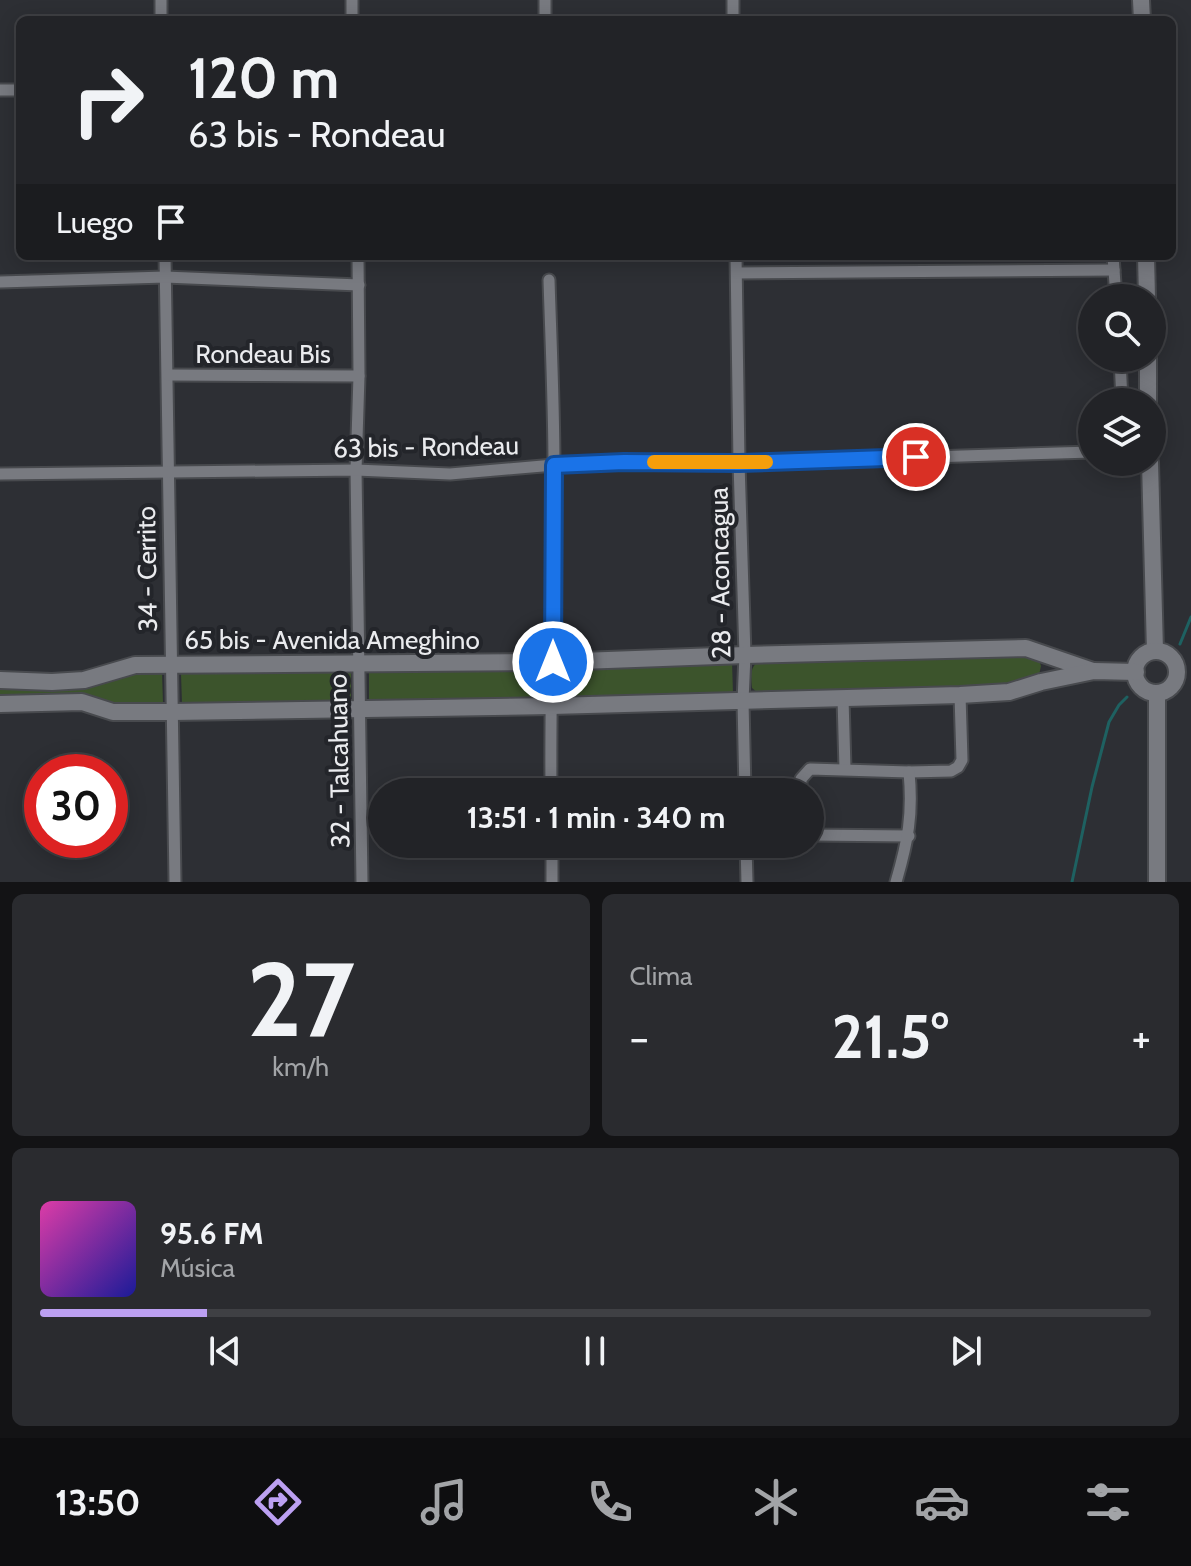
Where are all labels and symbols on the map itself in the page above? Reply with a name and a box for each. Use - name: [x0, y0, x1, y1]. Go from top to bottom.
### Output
- street label: Rondeau Bis: [195, 338, 331, 370]
- pin: [882, 423, 950, 491]
- street label: 63 bis - Rondeau: [333, 429, 519, 465]
- street label: 28 - Aconcagua: [702, 486, 737, 659]
- street label: 34 - Cerrito: [130, 506, 164, 632]
- position arrow: [511, 620, 595, 704]
- street label: 65 bis - Avenida Ameghino: [184, 624, 480, 656]
- street label: 32 - Talcahuano: [321, 673, 357, 849]
- speed limit sign: 30: [24, 754, 128, 858]

